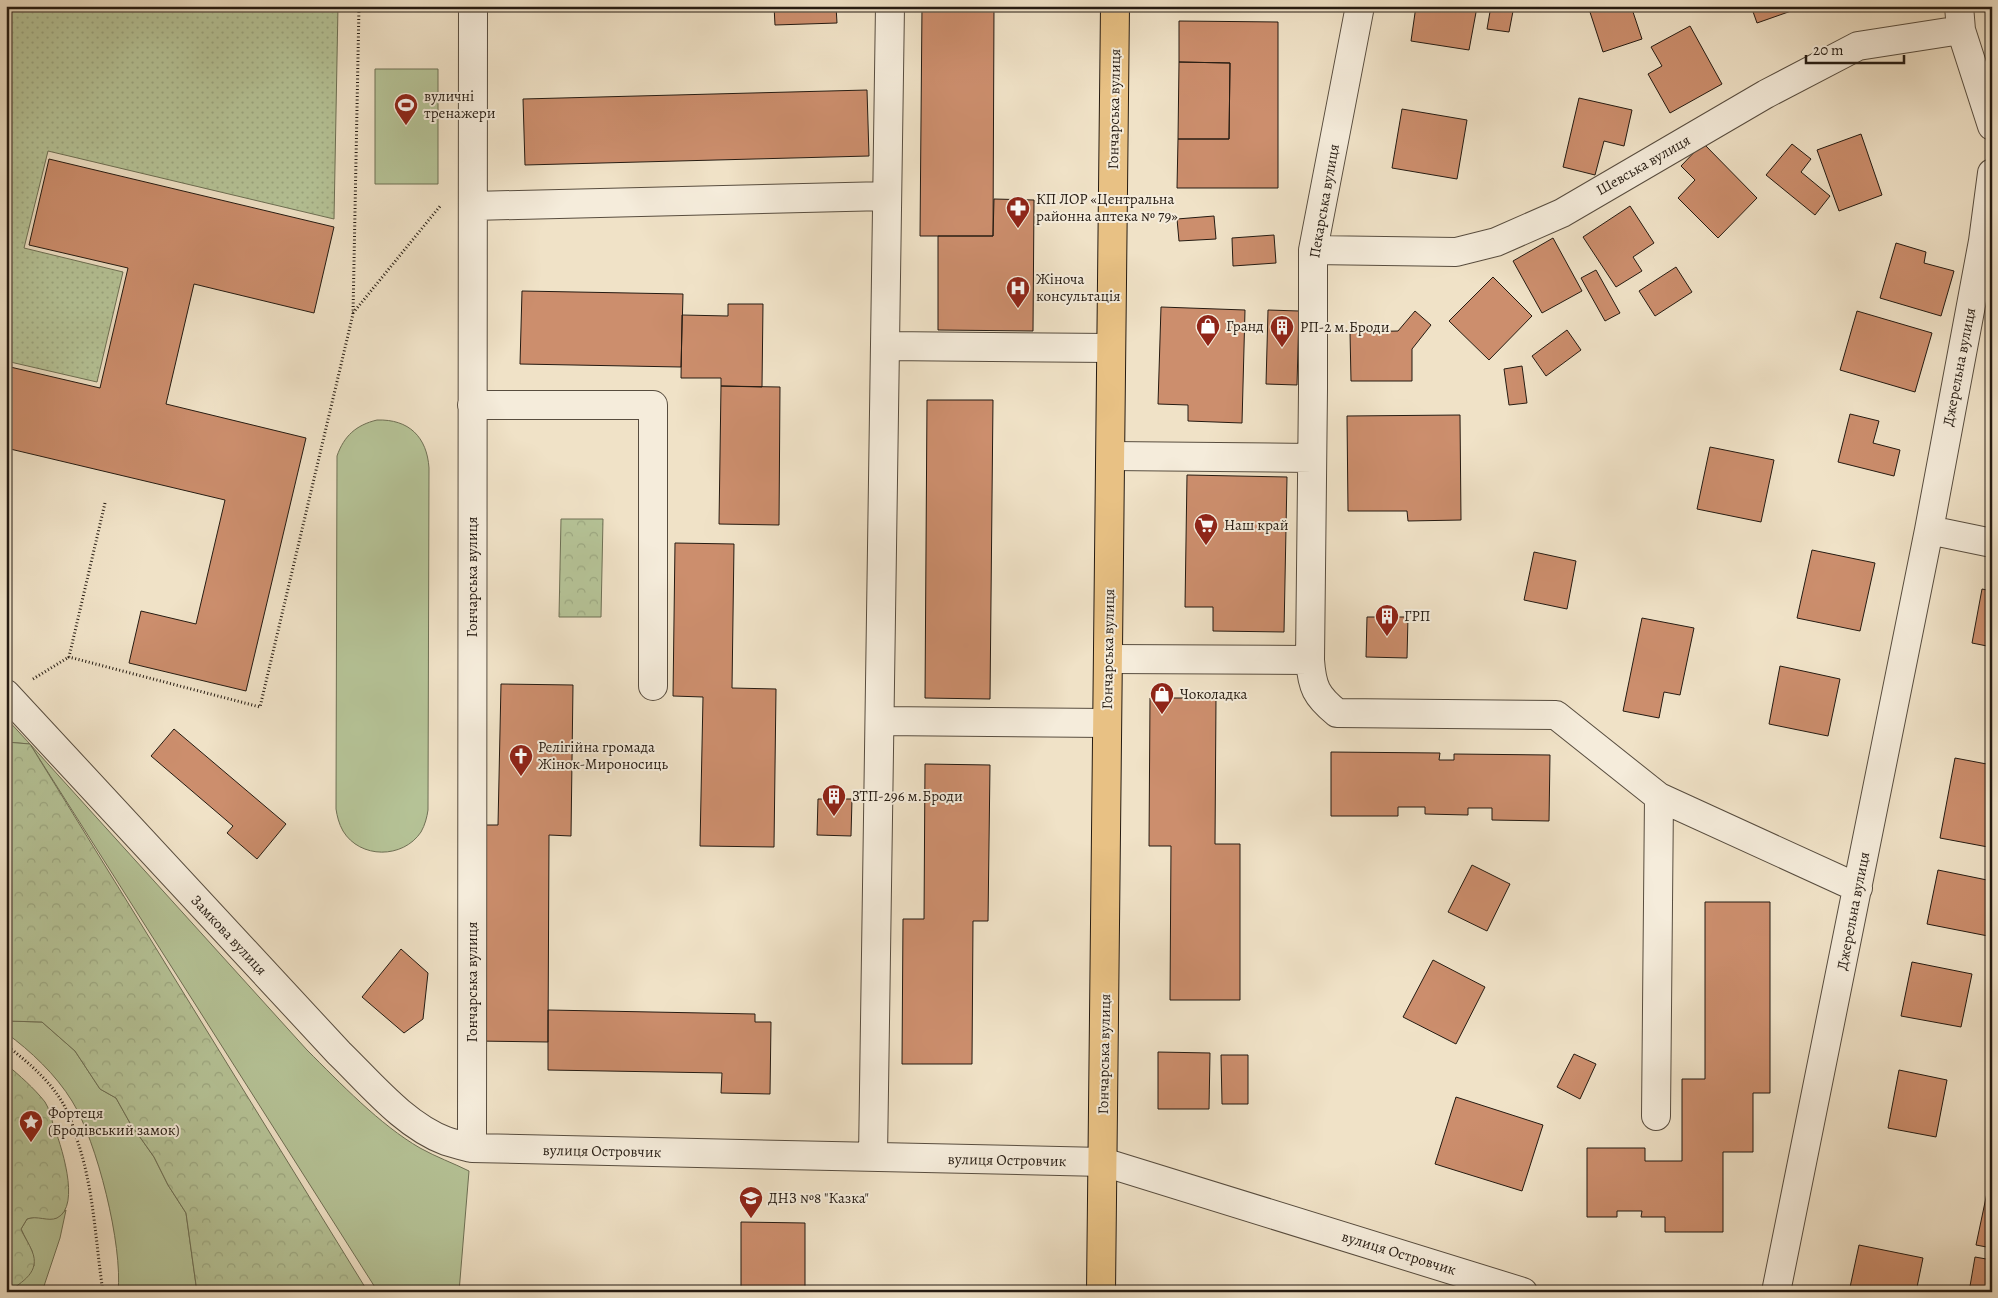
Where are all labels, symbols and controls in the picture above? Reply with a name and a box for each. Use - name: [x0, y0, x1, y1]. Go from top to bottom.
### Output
- scale bar: [1806, 32, 1903, 64]
- text: 20 m: [1813, 40, 1844, 60]
- street label: Гончарська вулиця: [1103, 48, 1125, 170]
- place label: вуличні тренажери: [424, 86, 496, 123]
- sports icon: вуличні тренажери: [393, 92, 419, 126]
- street label: Шевська вулиця: [1592, 130, 1694, 200]
- street label: Пекарська вулиця: [1304, 142, 1344, 260]
- place label: КП ЛОР «Центральна районна аптека № 79»: [1036, 189, 1178, 226]
- pharmacy icon: КП ЛОР «Центральна районна аптека № 79»: [1005, 195, 1031, 229]
- place label: Жіноча консультація: [1036, 269, 1121, 306]
- hospital icon: Жіноча консультація: [1005, 275, 1031, 309]
- street label: Джерельна вулиця: [1938, 306, 1980, 428]
- shop icon: Гранд: [1195, 313, 1221, 347]
- building icon: РП-2 м.Броди: [1269, 314, 1295, 348]
- place label: Гранд: [1226, 316, 1264, 336]
- place label: РП-2 м.Броди: [1300, 317, 1390, 337]
- supermarket icon: Наш край: [1193, 512, 1219, 546]
- place label: Наш край: [1224, 515, 1289, 535]
- street label: Гончарська вулиця: [462, 517, 482, 637]
- street label: Гончарська вулиця: [1097, 588, 1119, 710]
- building icon: ГРП: [1374, 603, 1400, 637]
- place label: ГРП: [1404, 606, 1430, 626]
- shop icon: Чоколадка: [1149, 681, 1175, 715]
- place label: Чоколадка: [1180, 684, 1248, 704]
- place label: Релігійна громада Жінок-Мироносиць: [538, 737, 669, 774]
- church icon: Релігійна громада Жінок-Мироносиць: [508, 743, 534, 777]
- building icon: ЗТП-296 м.Броди: [821, 783, 847, 817]
- place label: ЗТП-296 м.Броди: [852, 786, 963, 806]
- street label: Джерельна вулиця: [1832, 850, 1874, 972]
- street label: Замкова вулиця: [187, 891, 271, 979]
- street label: Гончарська вулиця: [462, 922, 482, 1042]
- street label: Гончарська вулиця: [1093, 993, 1115, 1115]
- place label: Фортеця (Бродівський замок): [48, 1103, 180, 1140]
- place icon: Фортеця (Бродівський замок): [18, 1109, 44, 1143]
- street label: вулиця Островчик: [543, 1140, 662, 1162]
- street label: вулиця Островчик: [948, 1149, 1067, 1171]
- school or university icon: ДНЗ №8 "Казка": [738, 1185, 764, 1219]
- place label: ДНЗ №8 "Казка": [768, 1188, 869, 1208]
- street label: вулиця Островчик: [1339, 1226, 1459, 1280]

